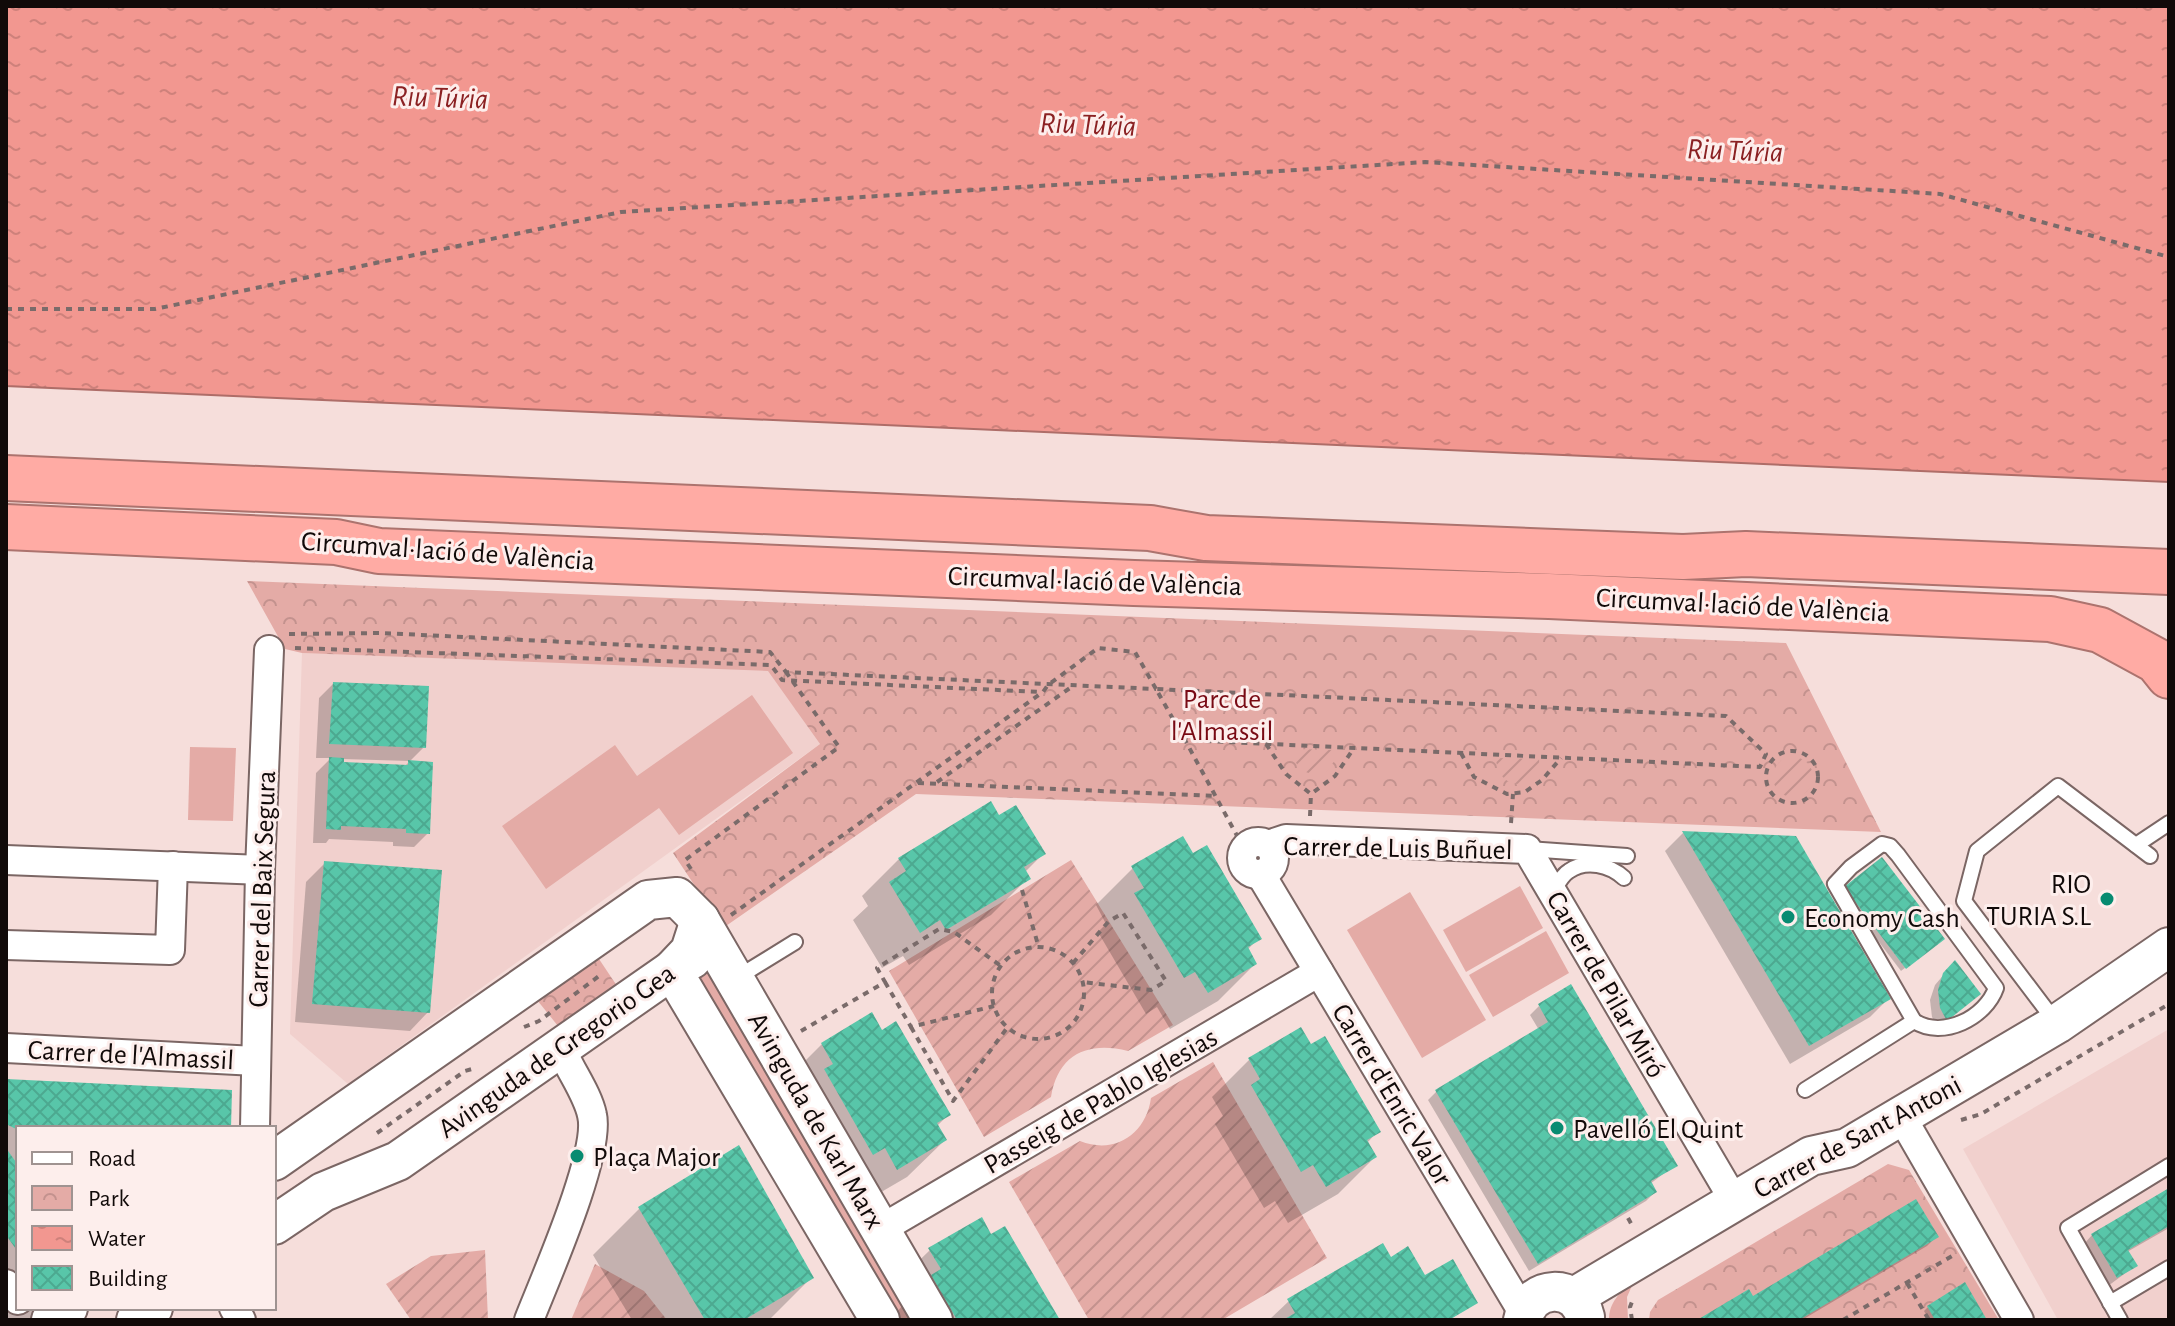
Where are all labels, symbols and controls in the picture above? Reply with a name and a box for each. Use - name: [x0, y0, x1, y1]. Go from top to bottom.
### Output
- water label: Riu Túria: [391, 81, 489, 115]
- water label: Riu Túria: [1039, 108, 1137, 142]
- water label: Riu Túria: [1686, 134, 1784, 168]
- street label: Circumval·lació de València: [300, 528, 596, 576]
- street label: Circumval·lació de València: [947, 563, 1243, 601]
- street label: Circumval·lació de València: [1595, 584, 1891, 628]
- park label: Parc de l'Almassil: [1171, 686, 1273, 746]
- street label: Carrer del Baix Segura: [245, 770, 281, 1008]
- street label: Carrer de Luis Buñuel: [1283, 833, 1513, 865]
- place label: RIO TURIA S.L: [1986, 871, 2091, 931]
- street label: Carrer de Pilar Miró: [1541, 887, 1670, 1083]
- marker: RIO TURIA S.L: [2098, 890, 2116, 908]
- place label: Economy Cash: [1804, 905, 1960, 933]
- marker: Economy Cash: [1779, 908, 1797, 926]
- street label: Avinguda de Gregorio Gea: [434, 959, 681, 1144]
- street label: Carrer d'Enric Valor: [1326, 999, 1456, 1191]
- street label: Avinguda de Karl Marx: [742, 1008, 889, 1234]
- street label: Passeig de Pablo Iglesias: [979, 1023, 1223, 1180]
- street label: Carrer de l'Almassil: [27, 1037, 235, 1075]
- street label: Carrer de Sant Antoni: [1749, 1071, 1966, 1204]
- place label: Pavelló El Quint: [1573, 1116, 1743, 1144]
- marker: Pavelló El Quint: [1548, 1119, 1566, 1137]
- legend: [16, 1126, 276, 1310]
- place label: Plaça Major: [593, 1144, 720, 1172]
- text: Road: [88, 1147, 136, 1171]
- marker: Plaça Major: [568, 1147, 586, 1165]
- text: Park: [88, 1187, 129, 1211]
- text: Water: [88, 1227, 146, 1251]
- text: Building: [88, 1267, 167, 1291]

